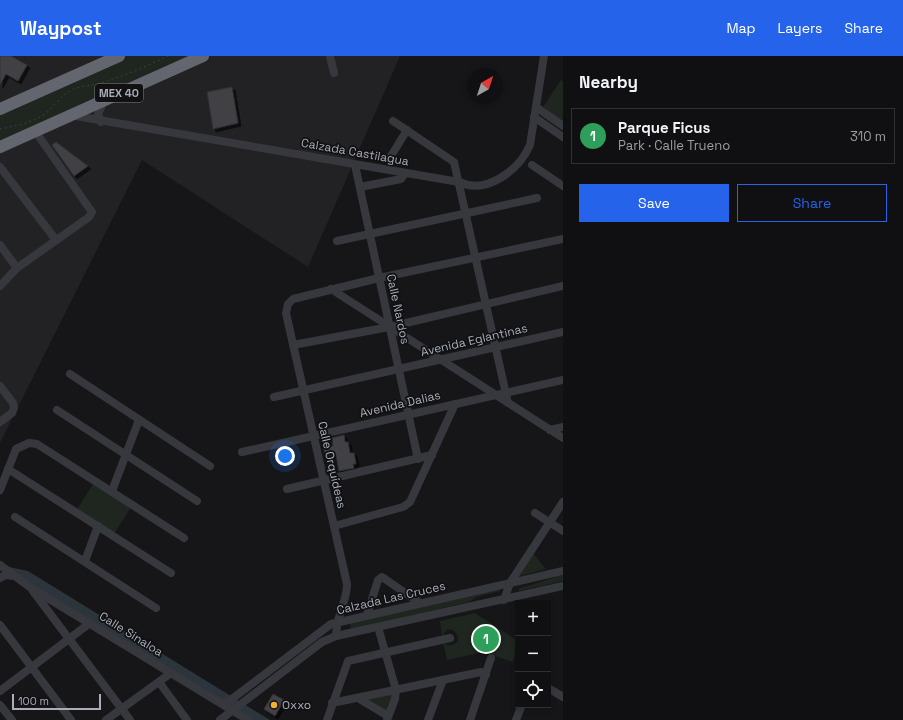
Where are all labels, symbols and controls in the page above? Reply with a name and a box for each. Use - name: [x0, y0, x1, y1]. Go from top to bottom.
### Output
- text: Waypost: [20, 16, 102, 41]
- text: Map: [726, 19, 756, 37]
- text: Layers: [778, 19, 822, 37]
- text: Share: [844, 19, 883, 37]
- north arrow: [467, 68, 503, 104]
- text: Nearby: [579, 71, 638, 93]
- road number: MEX 40: [95, 84, 143, 102]
- text: Parque Ficus: [618, 118, 710, 137]
- text: 1: [590, 128, 596, 145]
- text: 310 m: [850, 128, 886, 145]
- street label: Calzada Castilagua: [300, 135, 410, 169]
- text: Park · Calle Trueno: [618, 137, 730, 154]
- button: Save: [579, 184, 729, 222]
- button: Share: [737, 184, 887, 222]
- street label: Calle Nardos: [383, 272, 413, 346]
- street label: Avenida Eglantinas: [419, 320, 529, 360]
- street label: Avenida Dalias: [358, 387, 442, 421]
- street label: Calle Orquídeas: [314, 420, 350, 510]
- your location: [275, 446, 295, 466]
- street label: Calzada Las Cruces: [335, 578, 447, 618]
- map controls: [515, 600, 551, 708]
- button: +: [515, 600, 551, 636]
- street label: Calle Sinaloa: [96, 608, 166, 660]
- pin: 1: [473, 624, 499, 654]
- button: −: [515, 636, 551, 672]
- button: locate: [515, 672, 551, 708]
- scale bar: [12, 692, 101, 711]
- text: 100 m: [18, 694, 49, 708]
- place label: Oxxo: [282, 697, 311, 713]
- marker: Oxxo: [269, 700, 279, 710]

